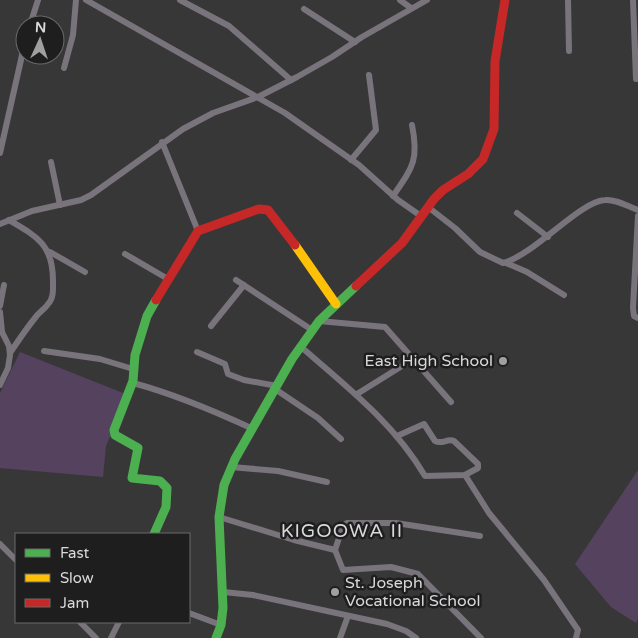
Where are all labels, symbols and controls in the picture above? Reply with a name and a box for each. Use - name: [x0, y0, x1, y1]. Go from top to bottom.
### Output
- north arrow: [15, 15, 65, 65]
- text: N: [35, 19, 47, 36]
- place label: East High School: [365, 351, 493, 371]
- marker: East High School: [497, 355, 509, 367]
- district label: KIGOOWA II: [281, 520, 403, 542]
- legend: [15, 533, 190, 623]
- text: Fast: [60, 544, 90, 562]
- text: Slow: [60, 569, 94, 587]
- place label: St. Joseph Vocational School: [345, 573, 481, 611]
- marker: St. Joseph Vocational School: [329, 586, 341, 598]
- text: Jam: [60, 594, 89, 612]

